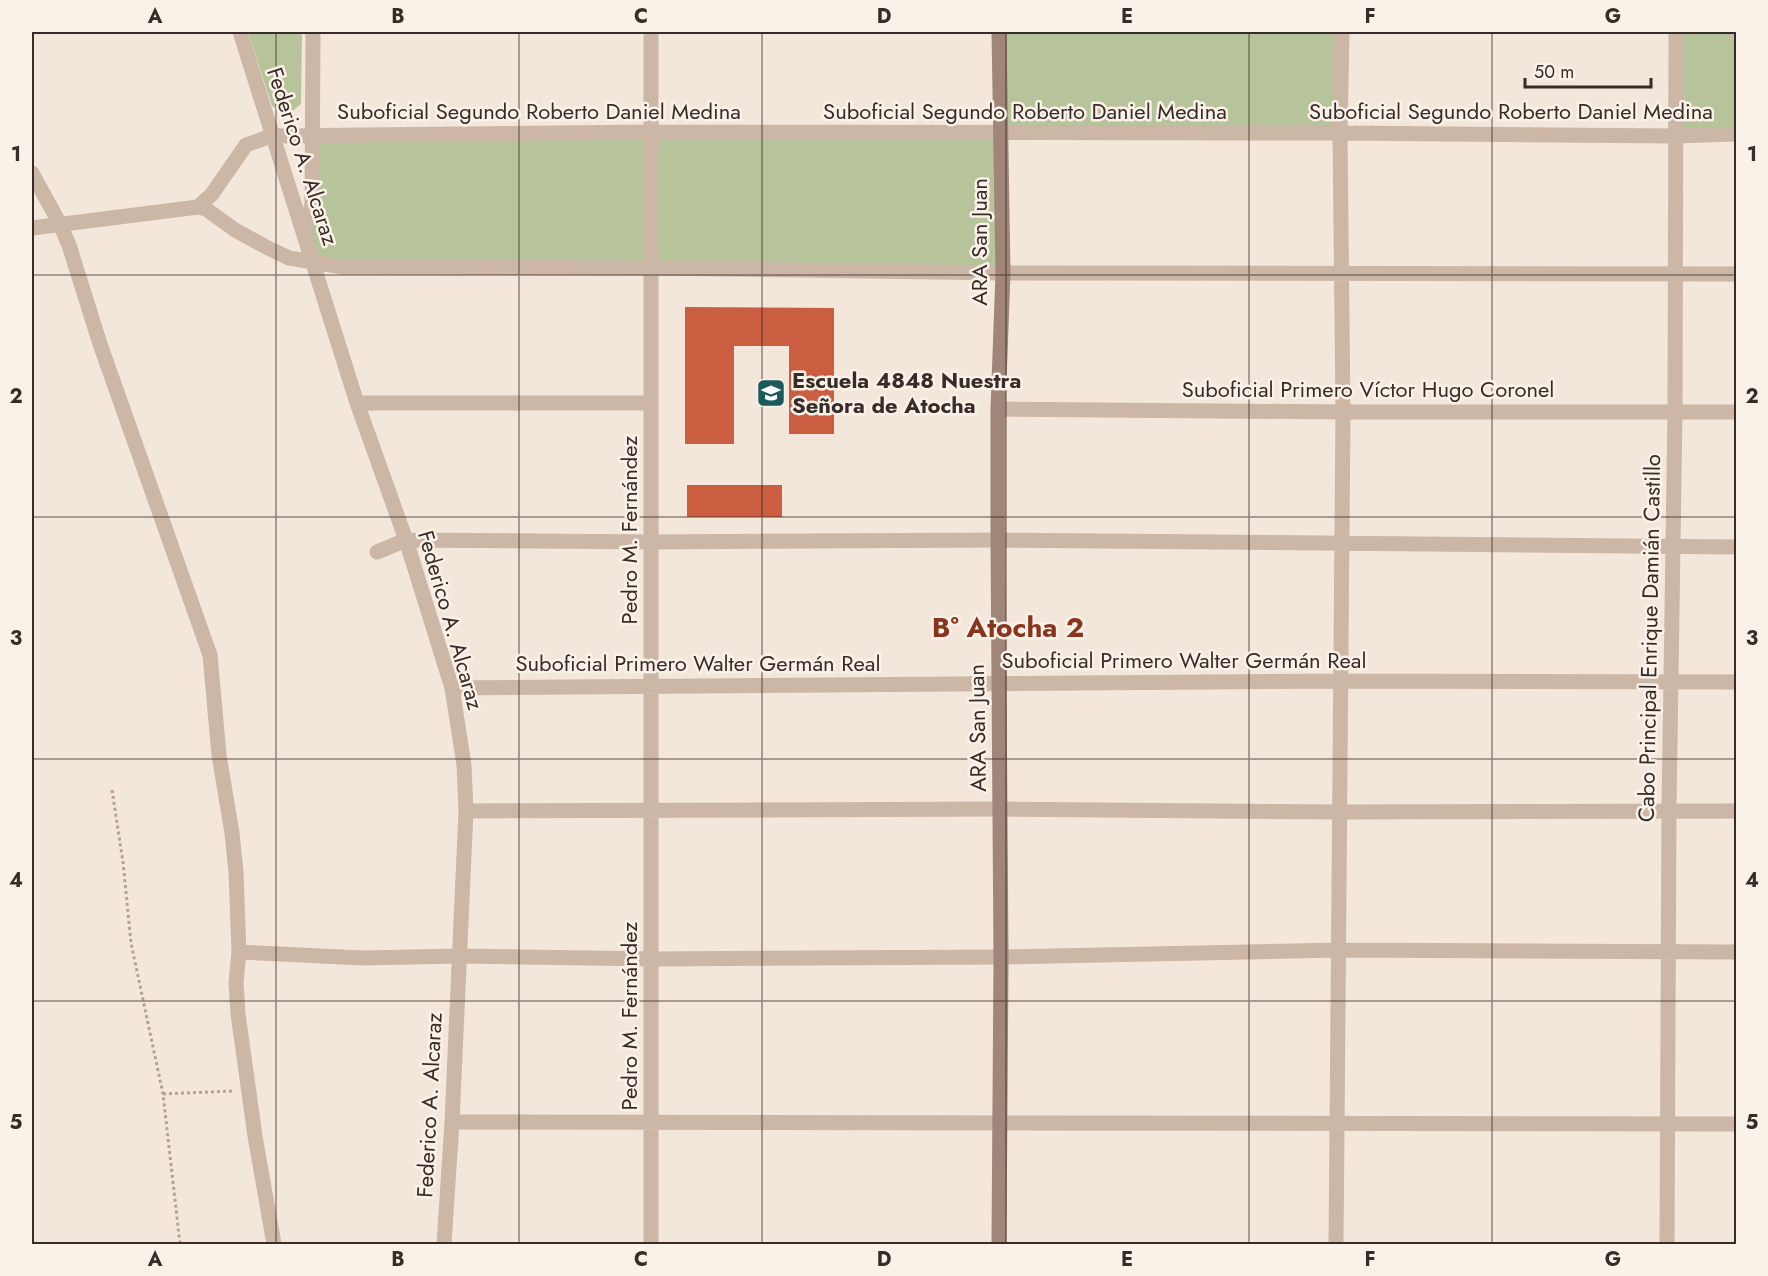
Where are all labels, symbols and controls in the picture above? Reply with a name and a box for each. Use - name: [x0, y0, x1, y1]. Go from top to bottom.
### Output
- text: A: [147, 2, 163, 31]
- text: B: [391, 2, 405, 31]
- text: C: [634, 2, 648, 31]
- text: D: [877, 2, 891, 31]
- text: E: [1121, 2, 1133, 31]
- text: F: [1364, 2, 1376, 31]
- text: G: [1605, 2, 1621, 31]
- scale bar: [1525, 51, 1651, 89]
- text: 50 m: [1534, 59, 1574, 85]
- street label: Federico A. Alcaraz: [259, 63, 347, 249]
- street label: Suboficial Segundo Roberto Daniel Medina: [337, 95, 741, 127]
- street label: Suboficial Segundo Roberto Daniel Medina: [823, 95, 1227, 127]
- street label: Suboficial Segundo Roberto Daniel Medina: [1309, 95, 1713, 127]
- text: 1: [11, 140, 21, 169]
- text: 1: [1747, 140, 1757, 169]
- street label: ARA San Juan: [963, 178, 995, 306]
- place label: Escuela 4848 Nuestra Señora de Atocha: [792, 364, 1021, 421]
- street label: Suboficial Primero Víctor Hugo Coronel: [1182, 373, 1554, 405]
- school or university icon: Escuela 4848 Nuestra Señora de Atocha: [755, 377, 787, 409]
- text: 2: [9, 382, 23, 411]
- text: 2: [1745, 382, 1759, 411]
- street label: Pedro M. Fernández: [613, 436, 645, 624]
- street label: Cabo Principal Enrique Damián Castillo: [1630, 454, 1668, 822]
- street label: Federico A. Alcaraz: [410, 527, 492, 713]
- district label: Bº Atocha 2: [932, 607, 1084, 648]
- text: 3: [10, 624, 22, 653]
- text: 3: [1746, 624, 1758, 653]
- street label: Suboficial Primero Walter Germán Real: [1001, 644, 1367, 676]
- street label: Suboficial Primero Walter Germán Real: [515, 647, 881, 679]
- street label: ARA San Juan: [960, 664, 994, 792]
- text: 4: [9, 866, 23, 895]
- text: 4: [1745, 866, 1759, 895]
- street label: Pedro M. Fernández: [613, 922, 645, 1110]
- street label: Federico A. Alcaraz: [408, 1012, 450, 1198]
- text: 5: [10, 1108, 23, 1137]
- text: 5: [1746, 1108, 1759, 1137]
- text: A: [147, 1245, 163, 1274]
- text: B: [391, 1245, 405, 1274]
- text: C: [634, 1245, 648, 1274]
- text: D: [877, 1245, 891, 1274]
- text: E: [1121, 1245, 1133, 1274]
- text: F: [1364, 1245, 1376, 1274]
- text: G: [1605, 1245, 1621, 1274]

